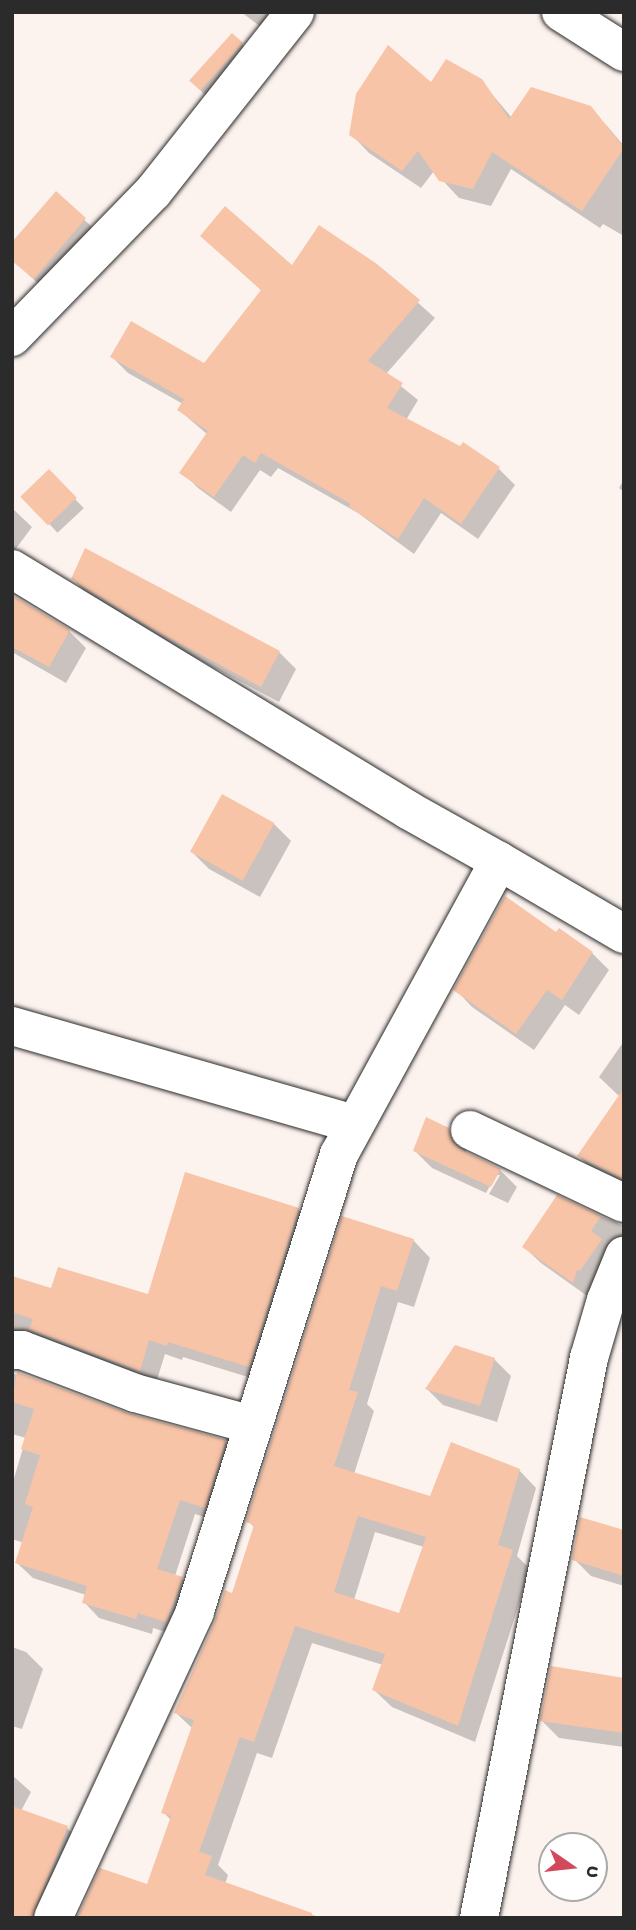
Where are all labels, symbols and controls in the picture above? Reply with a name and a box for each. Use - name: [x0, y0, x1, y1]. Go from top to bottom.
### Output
- north arrow: [538, 1832, 608, 1902]
- text: U: [579, 1864, 604, 1880]

